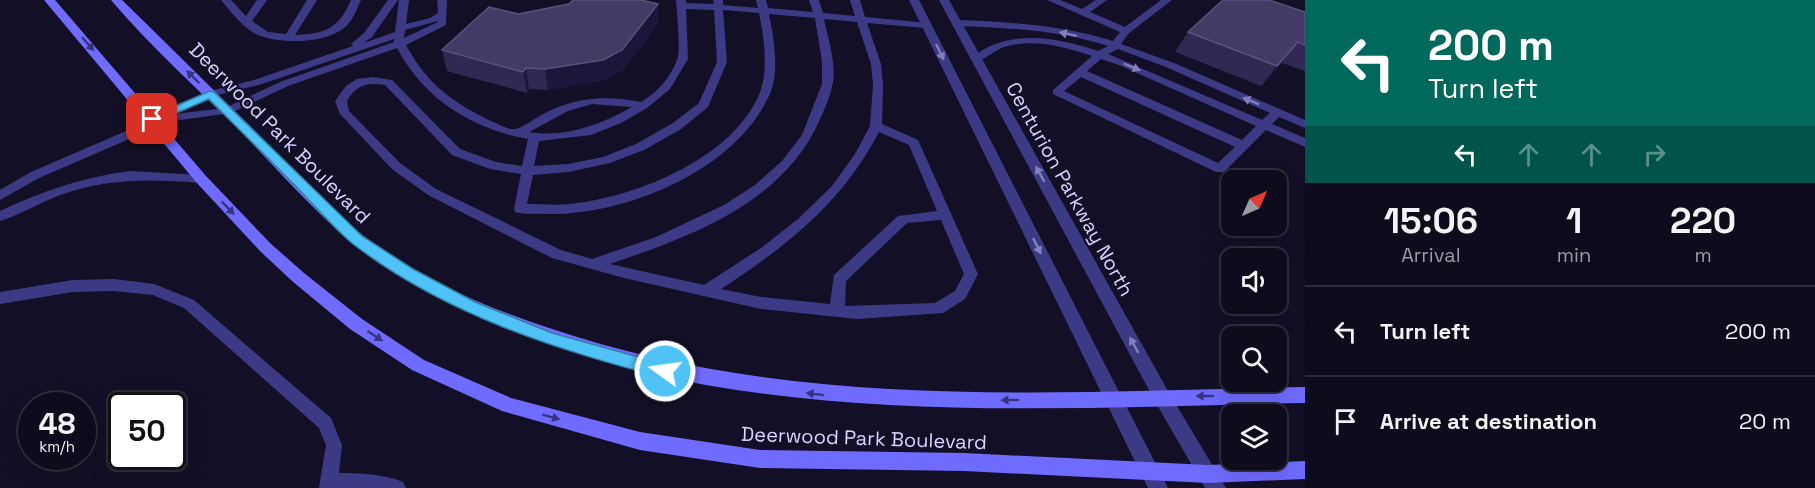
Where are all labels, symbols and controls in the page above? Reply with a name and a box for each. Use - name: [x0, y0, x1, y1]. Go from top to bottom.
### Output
- text: 200 m: [1428, 19, 1554, 72]
- icon: left: [1329, 24, 1407, 102]
- one-way arrow: [1059, 29, 1078, 38]
- one-way arrow: [81, 36, 94, 52]
- street label: Deerwood Park Boulevard: [184, 37, 376, 229]
- one-way arrow: [936, 44, 945, 61]
- one-way arrow: [1123, 62, 1141, 72]
- one-way arrow: [186, 70, 200, 84]
- text: Turn left: [1428, 71, 1538, 106]
- street label: Centurion Parkway North: [1000, 77, 1140, 301]
- pin: [126, 93, 177, 144]
- one-way arrow: [1242, 96, 1260, 106]
- icon: arrive: [135, 102, 168, 135]
- icon: left: [1449, 138, 1482, 171]
- icon: ahead: [1512, 138, 1545, 171]
- icon: ahead: [1575, 138, 1608, 171]
- icon: right: [1638, 138, 1671, 171]
- one-way arrow: [1035, 166, 1045, 183]
- north arrow: [1221, 170, 1287, 236]
- map controls: [1221, 170, 1287, 470]
- text: 15:06: [1384, 198, 1478, 244]
- text: 1: [1566, 198, 1582, 244]
- text: 220: [1670, 198, 1736, 244]
- one-way arrow: [221, 200, 234, 215]
- one-way arrow: [1032, 237, 1041, 254]
- text: Arrival: [1401, 242, 1461, 268]
- text: min: [1557, 242, 1591, 268]
- text: m: [1695, 242, 1712, 268]
- button: sound: [1221, 248, 1287, 314]
- icon: left: [1329, 315, 1362, 348]
- text: Turn left: [1380, 317, 1470, 345]
- text: 200 m: [1725, 317, 1791, 345]
- button: search: [1221, 326, 1287, 392]
- one-way arrow: [367, 330, 383, 341]
- one-way arrow: [1129, 336, 1139, 353]
- position arrow: [633, 339, 697, 403]
- one-way arrow: [805, 389, 824, 398]
- one-way arrow: [1195, 391, 1214, 401]
- speed limit sign: 50: [108, 392, 186, 470]
- one-way arrow: [1000, 395, 1019, 405]
- text: 48: [38, 404, 76, 443]
- button: layers: [1221, 404, 1287, 470]
- icon: arrive: [1329, 405, 1362, 438]
- text: Arrive at destination: [1380, 407, 1597, 435]
- text: 20 m: [1739, 407, 1791, 435]
- one-way arrow: [542, 413, 560, 422]
- street label: Deerwood Park Boulevard: [741, 421, 987, 455]
- text: km/h: [39, 437, 75, 456]

